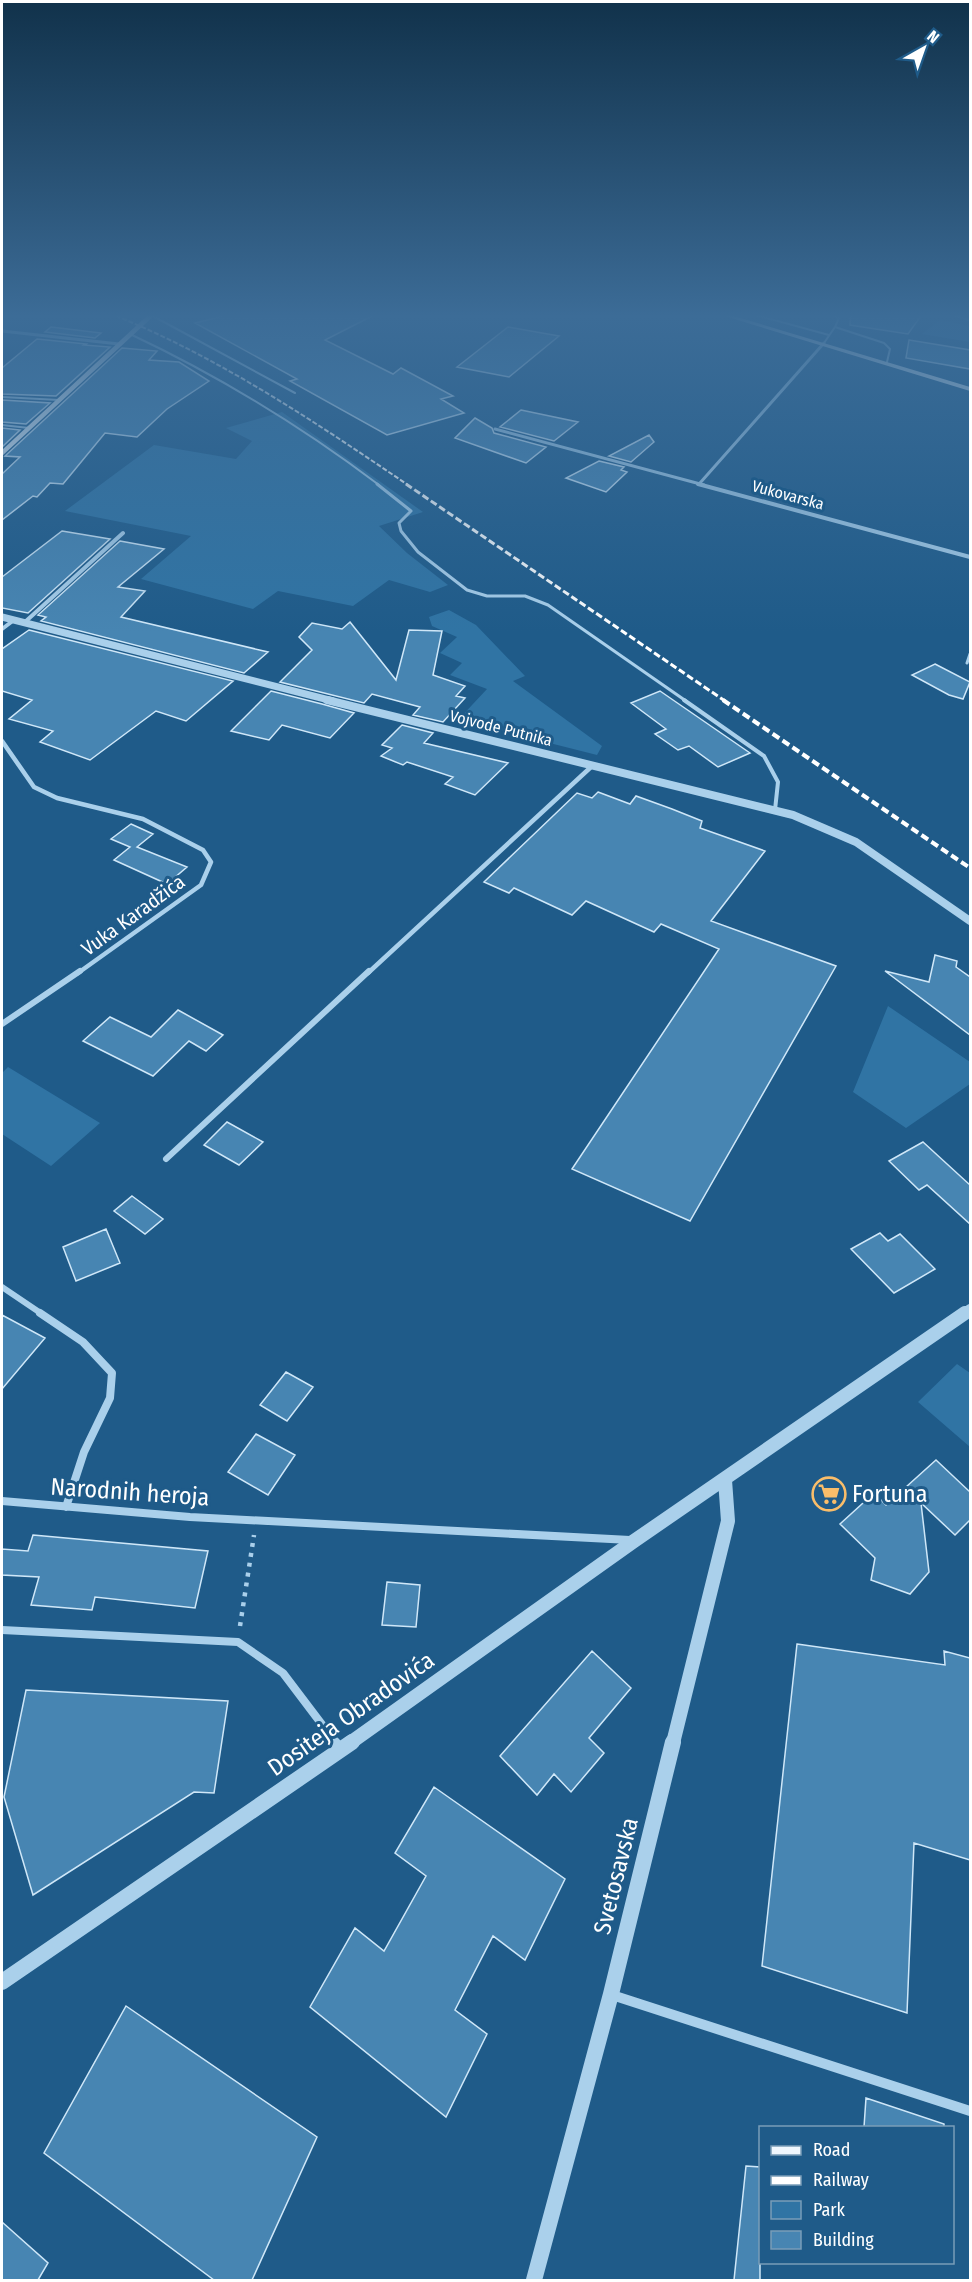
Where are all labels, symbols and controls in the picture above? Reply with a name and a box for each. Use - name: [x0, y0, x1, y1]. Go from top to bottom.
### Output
- north arrow: [894, 18, 954, 78]
- text: N: [924, 27, 943, 47]
- street label: Vukovarska: [750, 476, 826, 514]
- street label: Vojvode Putnika: [448, 706, 554, 750]
- street label: Vuka Karadžića: [77, 869, 189, 961]
- street label: Narodnih heroja: [50, 1472, 210, 1512]
- supermarket icon: Fortuna: [811, 1476, 847, 1512]
- place label: Fortuna: [852, 1480, 927, 1508]
- street label: Dositeja Obradovića: [262, 1646, 440, 1782]
- street label: Svetosavska: [588, 1815, 644, 1937]
- legend: [759, 2126, 954, 2264]
- text: Road: [813, 2139, 850, 2161]
- text: Railway: [813, 2169, 869, 2191]
- text: Park: [813, 2199, 846, 2221]
- text: Building: [813, 2229, 874, 2251]

